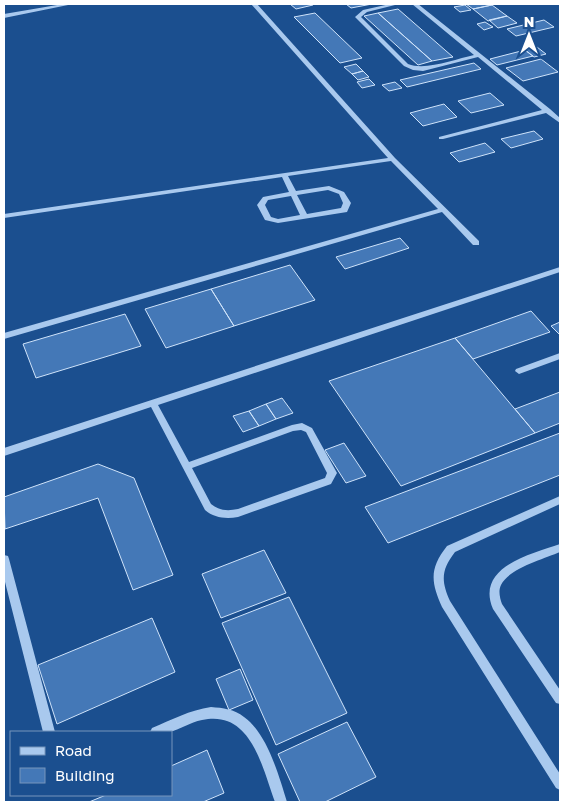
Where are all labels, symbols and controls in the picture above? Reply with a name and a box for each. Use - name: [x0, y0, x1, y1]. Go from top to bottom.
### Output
- north arrow: [504, 10, 554, 60]
- text: N: [524, 13, 534, 30]
- legend: [10, 731, 172, 796]
- text: Road: [55, 741, 92, 759]
- text: Building: [55, 766, 115, 784]

